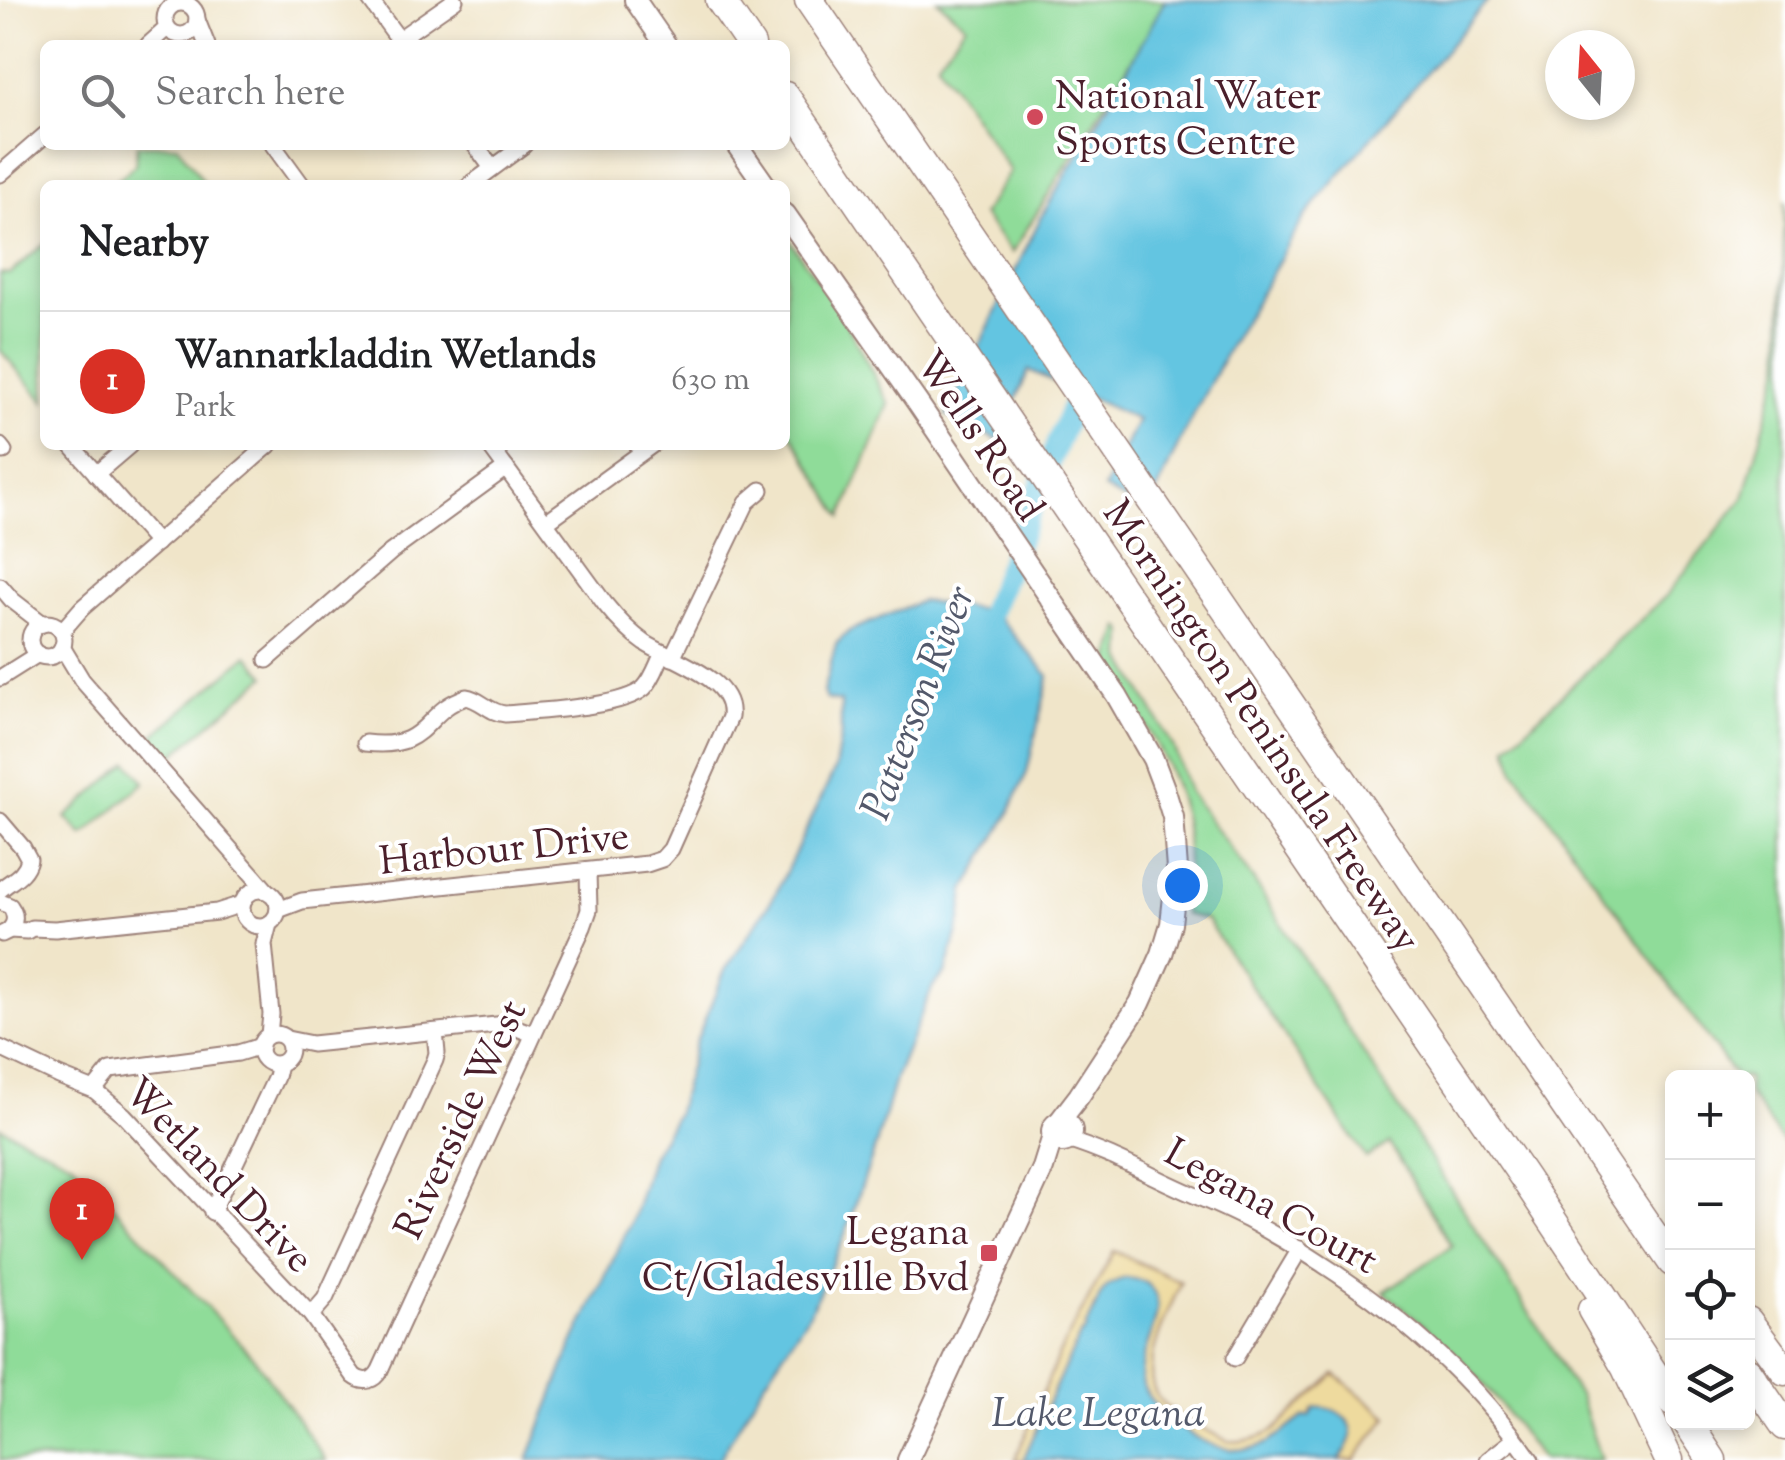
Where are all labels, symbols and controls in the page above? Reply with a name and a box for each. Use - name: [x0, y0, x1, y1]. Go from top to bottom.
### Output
- north arrow: [1545, 30, 1635, 120]
- search box: [40, 40, 790, 150]
- icon: search: [75, 68, 130, 123]
- text: Search here: [155, 68, 346, 122]
- place label: National Water Sports Centre: [1055, 70, 1321, 173]
- marker: National Water Sports Centre: [1024, 106, 1046, 128]
- text: Nearby: [80, 215, 209, 275]
- text: Wannarkladdin Wetlands: [175, 331, 596, 385]
- street label: Wells Road: [899, 341, 1056, 534]
- text: 1: [107, 358, 118, 404]
- text: 630 m: [671, 358, 750, 404]
- text: Park: [175, 385, 236, 431]
- street label: Mornington Peninsula Freeway: [1086, 490, 1432, 965]
- water label: Patterson River: [848, 578, 993, 830]
- street label: Harbour Drive: [377, 810, 632, 893]
- your location: [1157, 860, 1208, 911]
- street label: Riverside West: [383, 992, 544, 1250]
- street label: Wetland Drive: [108, 1066, 325, 1288]
- map controls: [1665, 1070, 1755, 1430]
- button: +: [1665, 1070, 1755, 1160]
- street label: Legana Court: [1153, 1127, 1387, 1291]
- button: −: [1665, 1160, 1755, 1250]
- pin: 1: [49, 1178, 114, 1260]
- place label: Legana Ct/Gladesville Bvd: [642, 1206, 969, 1309]
- marker: Legana Ct/Gladesville Bvd: [978, 1242, 1000, 1264]
- button: locate: [1665, 1250, 1755, 1340]
- button: layers: [1665, 1340, 1755, 1430]
- water label: Lake Legana: [991, 1386, 1205, 1446]

